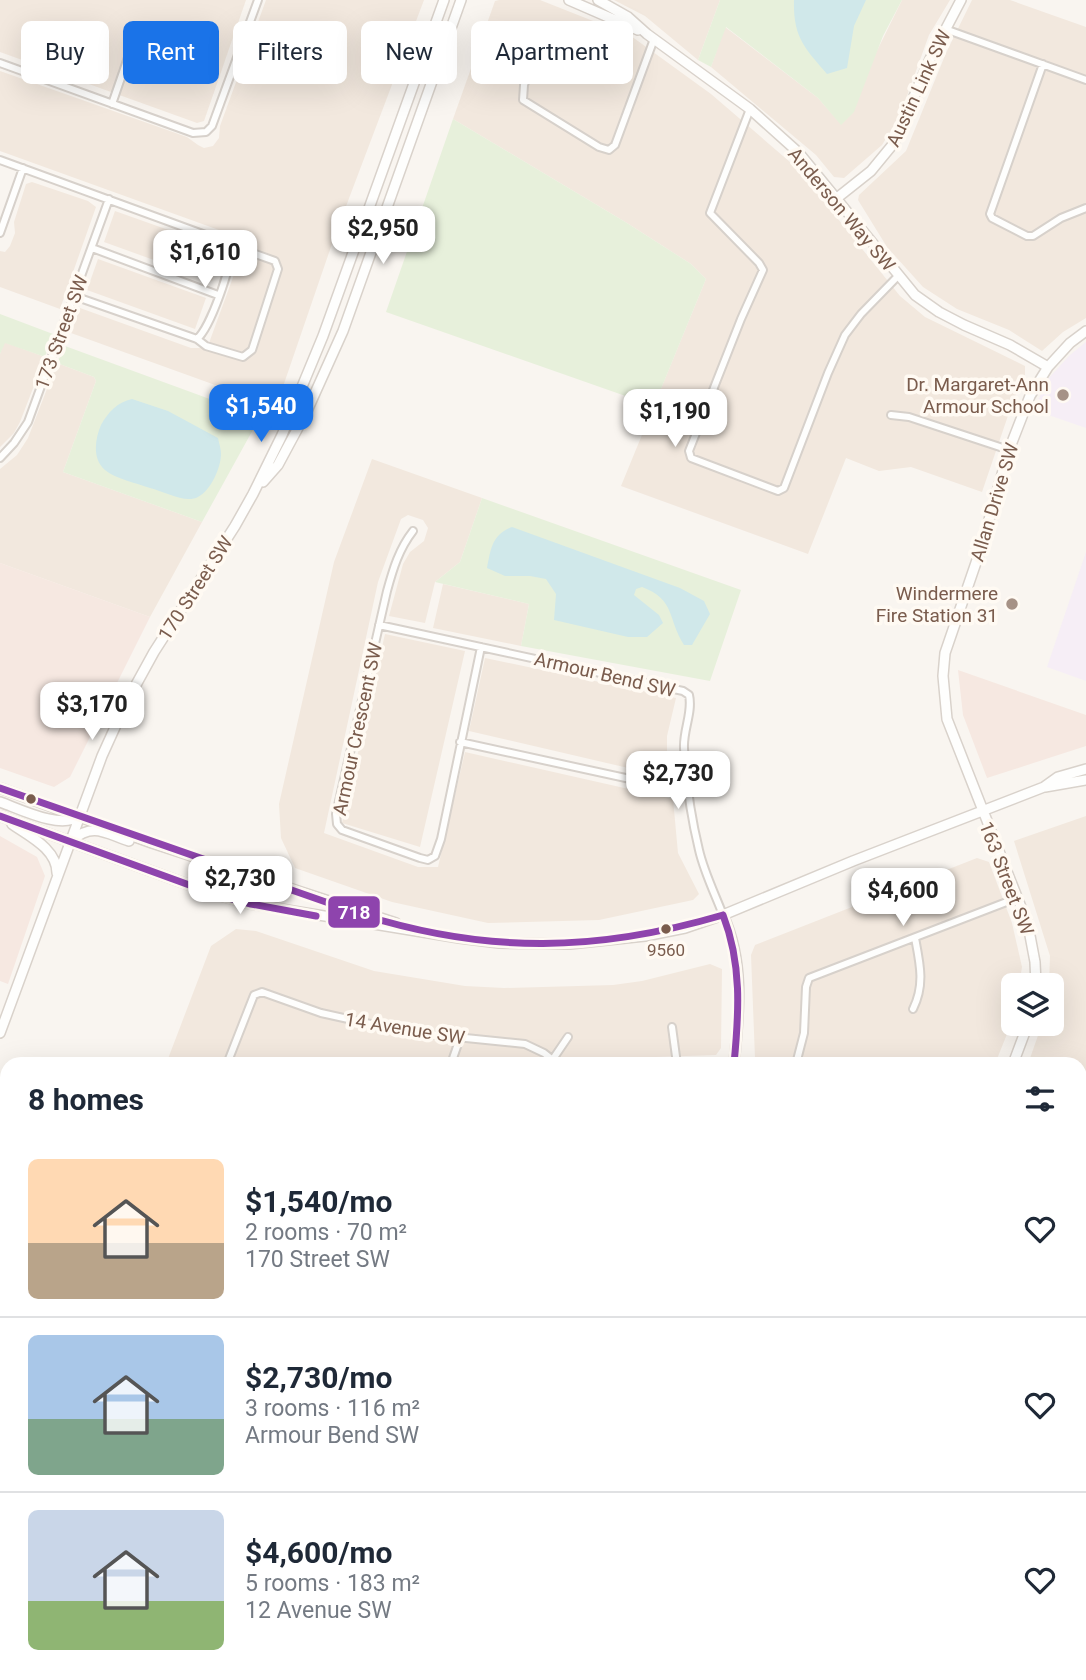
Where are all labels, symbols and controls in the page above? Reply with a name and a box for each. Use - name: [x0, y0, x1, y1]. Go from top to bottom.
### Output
- chip: Buy: [21, 21, 109, 84]
- chip: Rent: [123, 21, 219, 84]
- chip: Filters: [233, 21, 347, 84]
- chip: New: [361, 21, 457, 84]
- chip: Apartment: [471, 21, 633, 84]
- street label: Austin Link SW: [881, 26, 956, 150]
- street label: Anderson Way SW: [783, 143, 900, 276]
- pin: $2,950: [326, 206, 440, 266]
- text: $2,950: [347, 215, 419, 242]
- pin: $1,610: [148, 230, 262, 290]
- text: $1,610: [169, 239, 241, 266]
- street label: 173 Street SW: [30, 272, 93, 392]
- place label: Dr. Margaret-Ann Armour School: [906, 373, 1049, 418]
- pin: $1,540: [204, 384, 318, 444]
- marker: Dr. Margaret-Ann Armour School: [1055, 387, 1071, 403]
- pin: $1,190: [618, 390, 732, 449]
- text: $1,540: [225, 393, 297, 420]
- text: $1,190: [639, 398, 711, 425]
- street label: Allan Drive SW: [966, 440, 1023, 564]
- street label: 170 Street SW: [153, 532, 238, 645]
- place label: Windermere Fire Station 31: [876, 582, 998, 627]
- marker: Windermere Fire Station 31: [1004, 596, 1020, 612]
- street label: Armour Crescent SW: [328, 640, 387, 818]
- street label: Armour Bend SW: [532, 647, 678, 702]
- pin: $3,170: [35, 682, 149, 742]
- text: $3,170: [56, 691, 128, 718]
- pin: $2,730: [621, 752, 735, 811]
- text: $2,730: [642, 760, 714, 787]
- unlabelled marker: [24, 792, 38, 806]
- street label: 163 Street SW: [974, 818, 1039, 938]
- pin: $2,730: [183, 856, 297, 916]
- text: $2,730: [204, 865, 276, 892]
- pin: $4,600: [846, 869, 960, 928]
- text: $4,600: [867, 877, 939, 904]
- line badge: 718: [327, 895, 381, 929]
- text: 718: [338, 901, 370, 924]
- marker: 9560: [659, 922, 673, 936]
- place label: 9560: [647, 940, 685, 960]
- map controls: [1001, 973, 1064, 1036]
- button: layers: [1001, 973, 1064, 1036]
- street label: 14 Avenue SW: [343, 1008, 467, 1049]
- icon: filters: [1021, 1080, 1059, 1118]
- text: 8 homes: [28, 1082, 144, 1117]
- text: $1,540/mo: [245, 1184, 393, 1219]
- icon: home: [84, 1187, 168, 1271]
- icon: heart: [1021, 1210, 1059, 1248]
- text: 2 rooms · 70 m²: [245, 1219, 407, 1246]
- text: 170 Street SW: [245, 1246, 390, 1273]
- text: $2,730/mo: [245, 1360, 393, 1395]
- icon: home: [84, 1363, 168, 1447]
- icon: heart: [1021, 1386, 1059, 1424]
- text: 3 rooms · 116 m²: [245, 1395, 420, 1422]
- text: Armour Bend SW: [245, 1422, 419, 1449]
- text: $4,600/mo: [245, 1535, 393, 1570]
- icon: home: [84, 1538, 168, 1622]
- icon: heart: [1021, 1561, 1059, 1599]
- text: 5 rooms · 183 m²: [245, 1570, 420, 1597]
- text: 12 Avenue SW: [245, 1597, 392, 1624]

